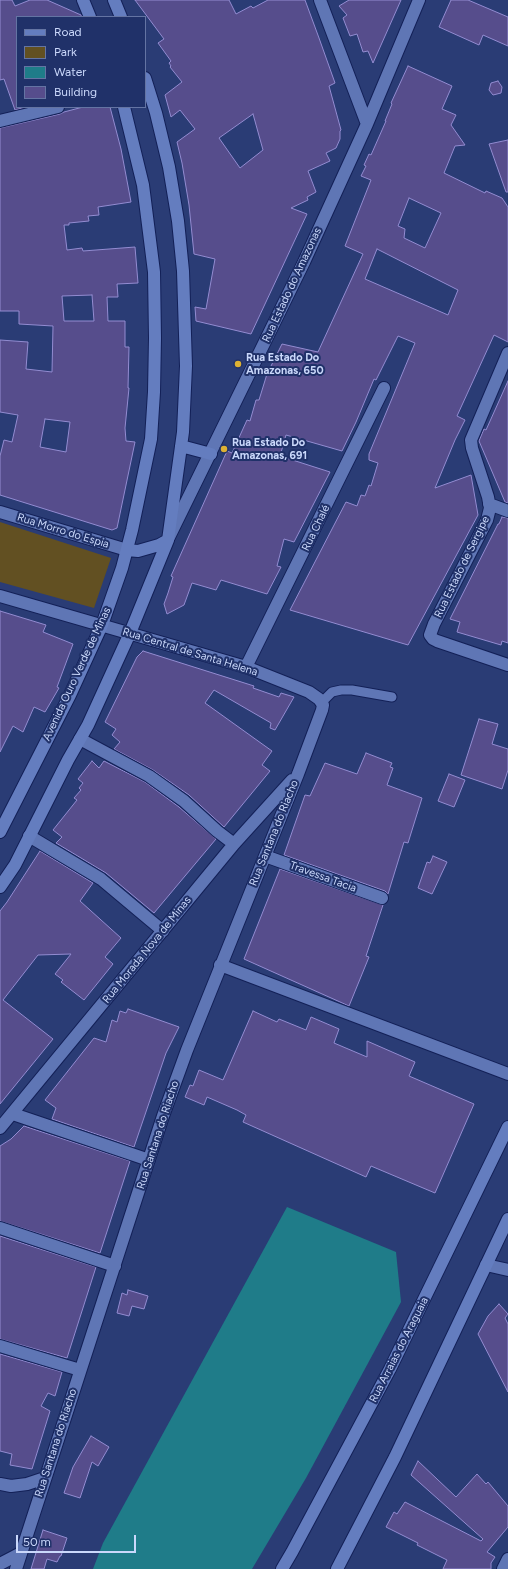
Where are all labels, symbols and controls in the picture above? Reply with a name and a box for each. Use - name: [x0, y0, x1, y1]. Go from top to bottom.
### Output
- legend: [16, 16, 146, 108]
- text: Road: [54, 25, 82, 39]
- text: Park: [54, 45, 77, 59]
- text: Water: [54, 65, 86, 79]
- text: Building: [54, 85, 97, 99]
- street label: Rua Estado do Amazonas: [260, 226, 324, 344]
- place label: Rua Estado Do Amazonas, 650: [246, 351, 324, 377]
- marker: Rua Estado Do Amazonas, 650: [233, 359, 243, 369]
- place label: Rua Estado Do Amazonas, 691: [232, 436, 307, 462]
- marker: Rua Estado Do Amazonas, 691: [219, 444, 229, 454]
- street label: Rua Chalé: [299, 503, 333, 553]
- street label: Rua Morro do Espia: [15, 511, 111, 551]
- street label: Rua Estado de Sergipe: [432, 514, 492, 620]
- street label: Avenida Ouro Verde de Minas: [40, 605, 114, 743]
- street label: Rua Central de Santa Helena: [121, 625, 259, 679]
- street label: Rua Santana do Riacho: [247, 778, 301, 888]
- street label: Travessa Tacia: [288, 859, 358, 895]
- street label: Rua Morada Nova de Minas: [100, 894, 194, 1006]
- street label: Rua Santana do Riacho: [134, 1079, 182, 1191]
- street label: Rua Arraias do Araguaia: [367, 1295, 431, 1405]
- street label: Rua Santana do Riacho: [32, 1387, 80, 1499]
- scale bar: [18, 1527, 138, 1553]
- text: 50 m: [23, 1535, 51, 1549]

